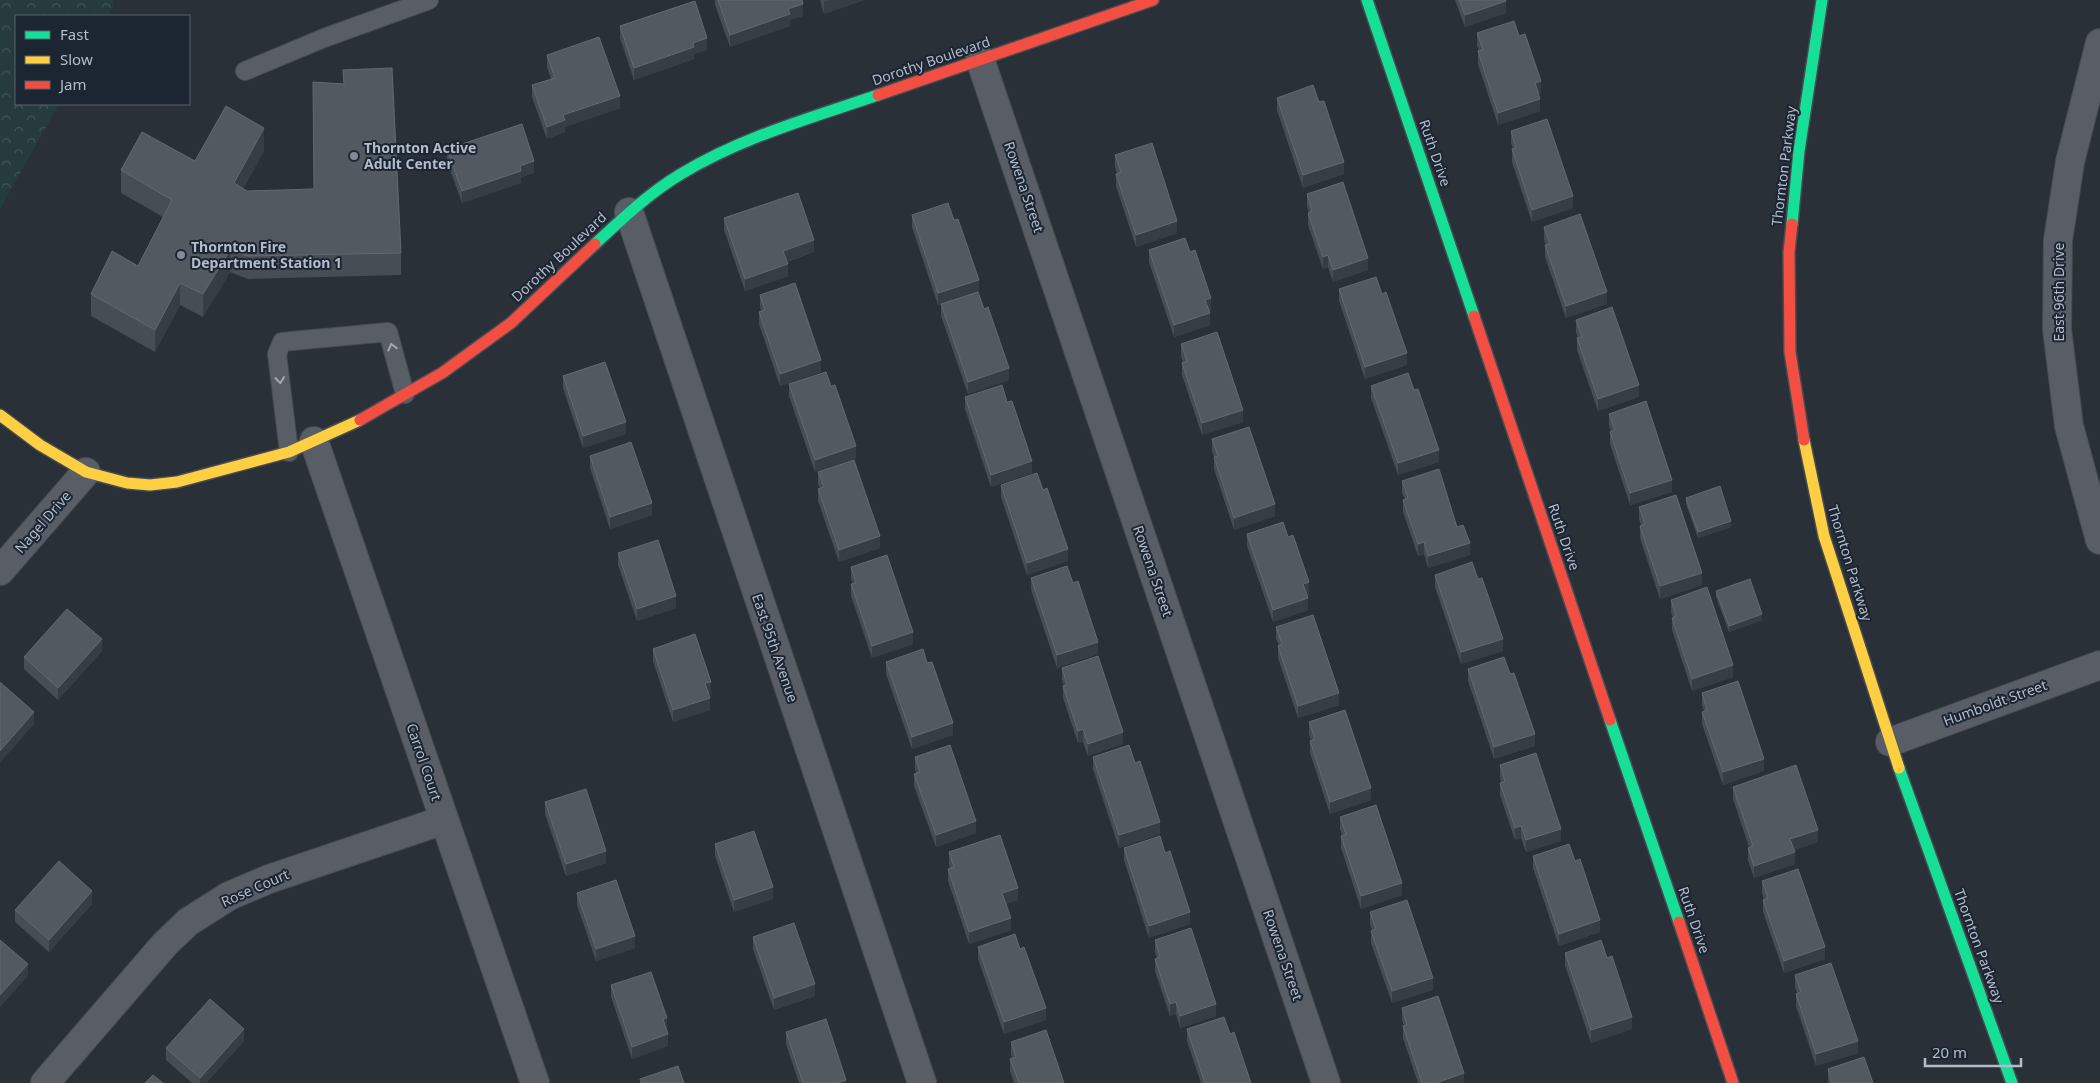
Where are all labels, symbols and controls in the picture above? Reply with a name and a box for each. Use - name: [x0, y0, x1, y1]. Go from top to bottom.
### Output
- legend: [15, 15, 190, 105]
- text: Fast: [60, 24, 89, 44]
- street label: Dorothy Boulevard: [869, 31, 992, 90]
- text: Slow: [60, 49, 93, 69]
- text: Jam: [58, 74, 87, 94]
- street label: Thornton Parkway: [1767, 104, 1800, 227]
- street label: Ruth Drive: [1415, 117, 1456, 189]
- place label: Thornton Active Adult Center: [364, 138, 476, 173]
- street label: Rowena Street: [1000, 139, 1049, 235]
- marker: Thornton Active Adult Center: [348, 150, 360, 162]
- street label: Dorothy Boulevard: [507, 208, 610, 306]
- place label: Thornton Fire Department Station 1: [191, 237, 342, 272]
- street label: East 96th Drive: [2049, 242, 2068, 342]
- marker: Thornton Fire Department Station 1: [175, 249, 187, 261]
- one-way arrow: [388, 344, 398, 352]
- one-way arrow: [274, 377, 285, 385]
- street label: Nagel Drive: [10, 486, 75, 557]
- street label: Ruth Drive: [1544, 501, 1585, 573]
- street label: Thornton Parkway: [1824, 502, 1877, 624]
- street label: Rowena Street: [1129, 523, 1178, 619]
- street label: East 95th Avenue: [748, 591, 803, 705]
- street label: Humboldt Street: [1940, 675, 2049, 730]
- street label: Carrol Court: [402, 721, 447, 803]
- street label: Rose Court: [218, 864, 292, 911]
- street label: Ruth Drive: [1674, 884, 1715, 956]
- street label: Thornton Parkway: [1950, 886, 2009, 1007]
- street label: Rowena Street: [1259, 907, 1308, 1003]
- scale bar: [1925, 1036, 2021, 1068]
- text: 20 m: [1932, 1042, 1967, 1062]

